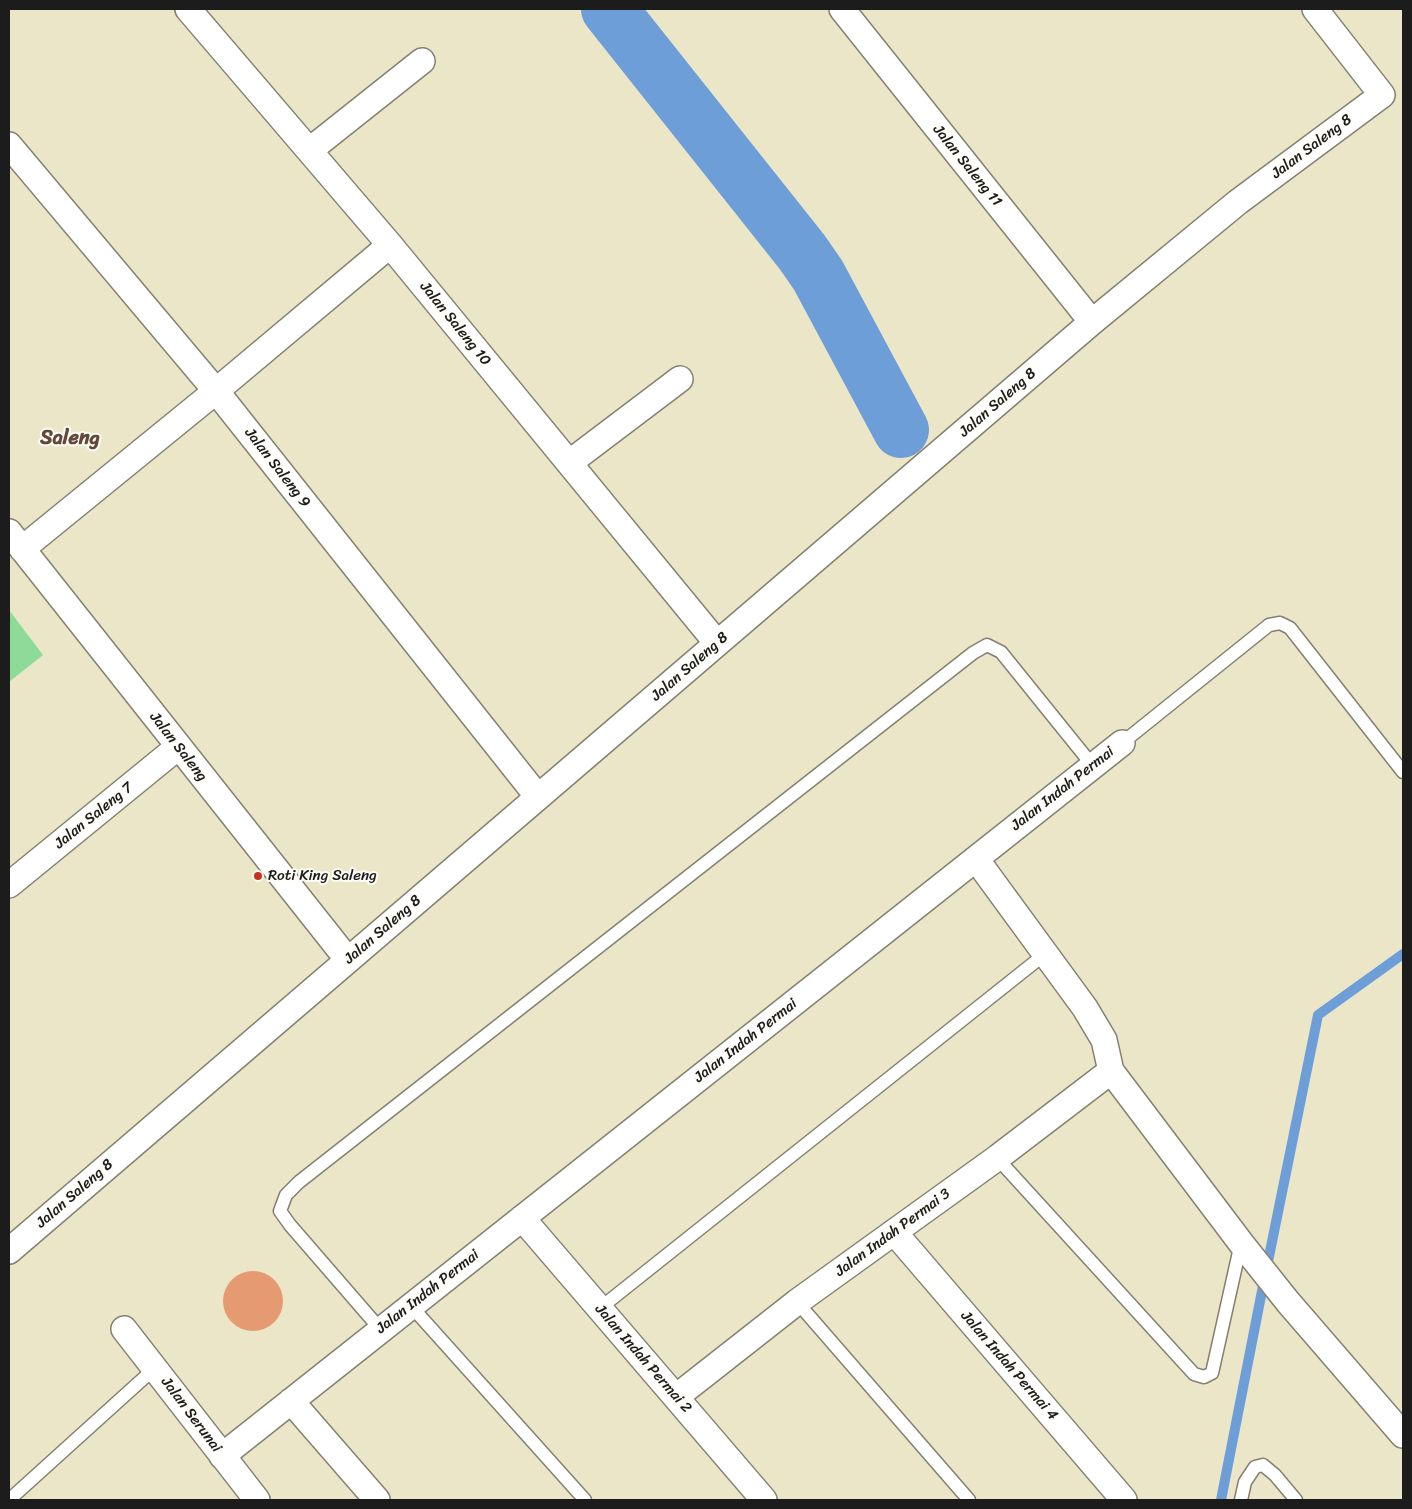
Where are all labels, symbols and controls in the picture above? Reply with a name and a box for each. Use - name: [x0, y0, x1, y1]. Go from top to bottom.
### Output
- street label: Jalan Saleng 8: [1268, 111, 1356, 183]
- street label: Jalan Saleng 11: [929, 122, 1005, 210]
- street label: Jalan Saleng 10: [416, 278, 494, 370]
- street label: Jalan Saleng 8: [956, 365, 1040, 441]
- street label: Jalan Saleng 9: [240, 425, 314, 511]
- district label: Saleng: [40, 427, 100, 451]
- street label: Jalan Saleng 8: [648, 629, 732, 705]
- street label: Jalan Saleng: [145, 709, 211, 785]
- street label: Jalan Indah Permai: [1008, 743, 1118, 835]
- street label: Jalan Saleng 7: [51, 779, 137, 853]
- place label: Roti King Saleng: [268, 867, 377, 885]
- marker: Roti King Saleng: [252, 870, 264, 882]
- street label: Jalan Saleng 8: [341, 892, 425, 968]
- street label: Jalan Indah Permai: [691, 995, 801, 1087]
- street label: Jalan Saleng 8: [33, 1156, 117, 1232]
- street label: Jalan Indah Permai 3: [832, 1185, 954, 1281]
- street label: Jalan Indah Permai: [373, 1246, 483, 1338]
- street label: Jalan Indah Permai 2: [591, 1301, 695, 1417]
- street label: Jalan Indah Permai 4: [957, 1308, 1061, 1424]
- street label: Jalan Serunai: [157, 1374, 225, 1456]

